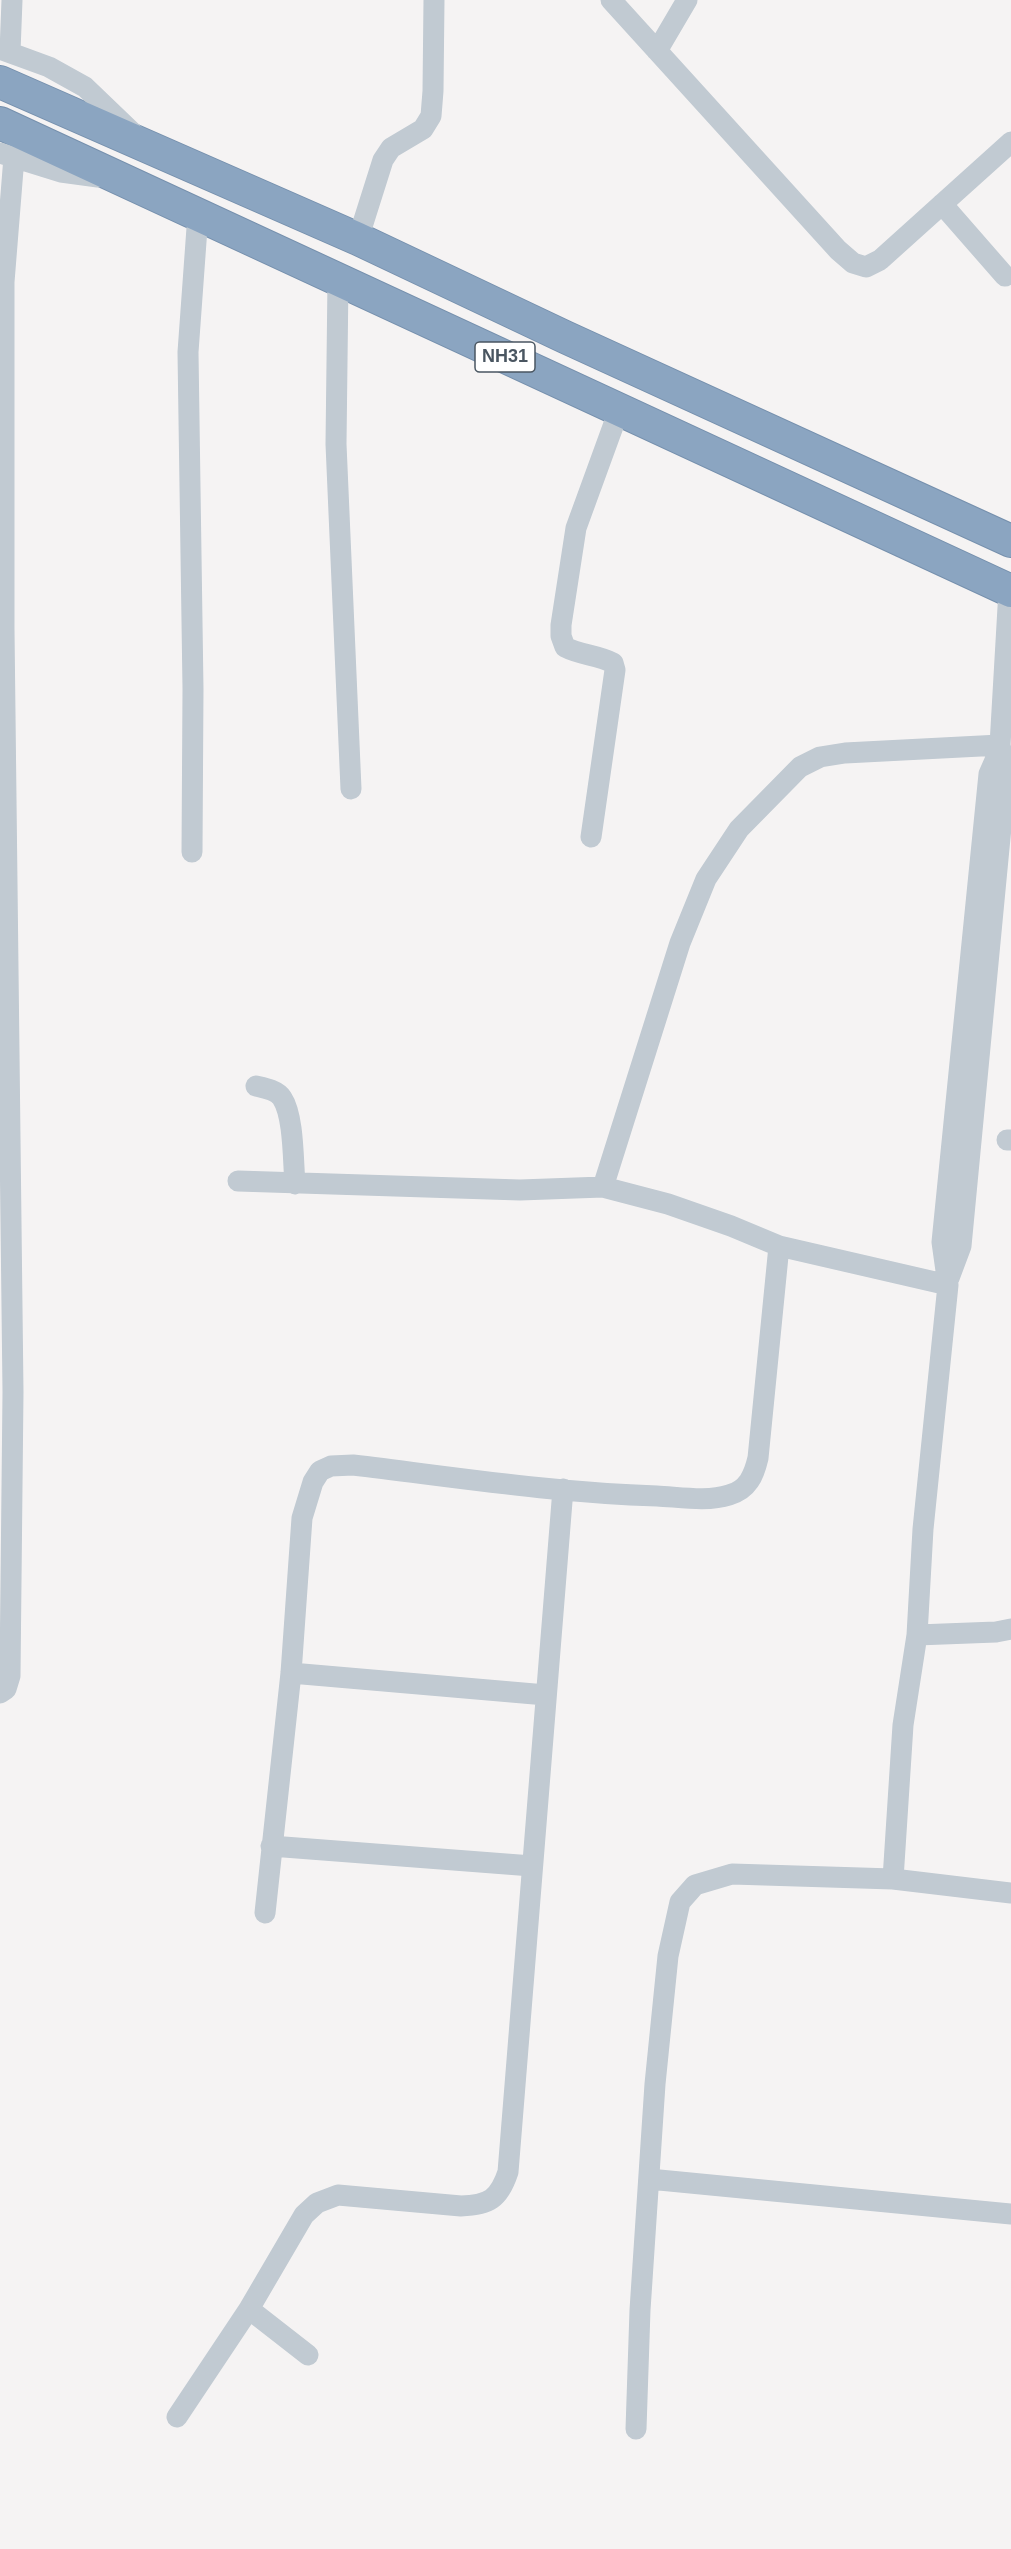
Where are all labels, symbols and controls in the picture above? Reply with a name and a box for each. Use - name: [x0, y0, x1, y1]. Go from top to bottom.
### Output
- road number: NH31: [475, 342, 535, 372]

